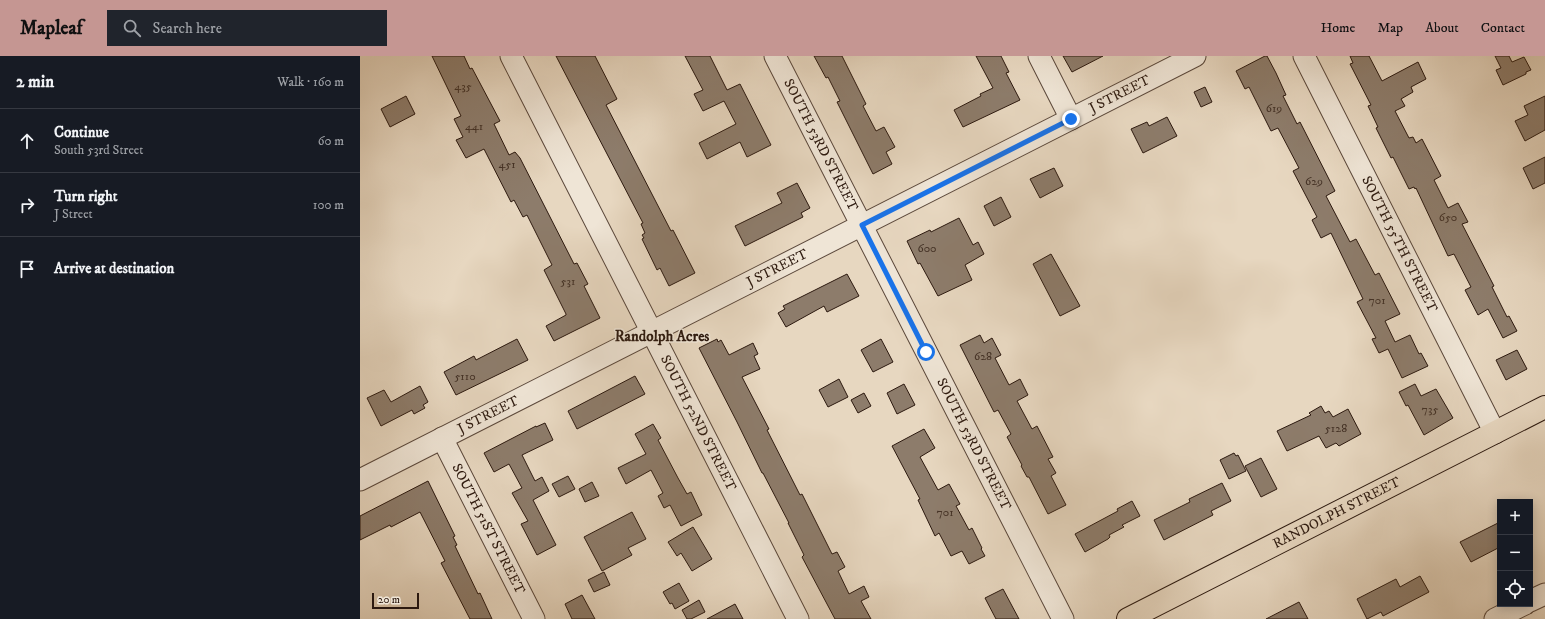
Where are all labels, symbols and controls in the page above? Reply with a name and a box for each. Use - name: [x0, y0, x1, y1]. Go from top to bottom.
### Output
- search box: [107, 10, 387, 46]
- text: Mapleaf: [20, 17, 83, 40]
- icon: search: [121, 17, 143, 39]
- text: Search here: [153, 19, 222, 38]
- text: Home: [1321, 19, 1355, 37]
- text: Map: [1377, 19, 1403, 37]
- text: About: [1425, 19, 1459, 37]
- text: Contact: [1481, 19, 1525, 37]
- text: 2 min: [16, 71, 54, 93]
- street label: J STREET: [1084, 71, 1154, 118]
- text: Walk · 160 m: [277, 74, 344, 90]
- street label: SOUTH 53RD STREET: [779, 76, 862, 215]
- house number: 435: [454, 79, 472, 94]
- house number: 619: [1266, 101, 1282, 116]
- route end: [1062, 110, 1080, 128]
- house number: 441: [465, 119, 483, 134]
- text: Continue: [54, 123, 109, 142]
- icon: ahead: [16, 130, 38, 152]
- text: 60 m: [318, 133, 344, 149]
- text: South 53rd Street: [54, 142, 143, 158]
- house number: 451: [498, 157, 516, 172]
- street label: SOUTH 55TH STREET: [1357, 173, 1442, 316]
- house number: 629: [1305, 174, 1323, 189]
- text: Turn right: [54, 187, 117, 206]
- icon: right: [16, 194, 38, 216]
- text: 100 m: [313, 197, 344, 213]
- text: J Street: [54, 206, 93, 222]
- house number: 650: [1439, 210, 1457, 225]
- house number: 600: [917, 241, 937, 256]
- street label: J STREET: [742, 245, 811, 292]
- icon: arrive: [16, 258, 38, 280]
- text: Arrive at destination: [54, 259, 174, 278]
- house number: 531: [561, 274, 575, 289]
- house number: 701: [1368, 293, 1386, 308]
- district label: Randolph Acres: [615, 327, 709, 346]
- route start: [917, 343, 935, 361]
- house number: 628: [974, 349, 992, 364]
- street label: SOUTH 52ND STREET: [656, 352, 740, 494]
- house number: 5110: [454, 369, 476, 384]
- street label: SOUTH 53RD STREET: [932, 375, 1015, 514]
- street label: J STREET: [453, 392, 522, 439]
- house number: 735: [1422, 402, 1438, 417]
- house number: 5128: [1325, 421, 1347, 436]
- street label: SOUTH 51ST STREET: [448, 461, 529, 598]
- street label: RANDOLPH STREET: [1270, 473, 1404, 553]
- map controls: [1497, 499, 1533, 607]
- button: +: [1497, 499, 1533, 535]
- house number: 701: [936, 505, 954, 520]
- button: −: [1497, 535, 1533, 571]
- button: locate: [1497, 571, 1533, 607]
- scale bar: [372, 591, 419, 610]
- text: 20 m: [378, 593, 400, 607]

